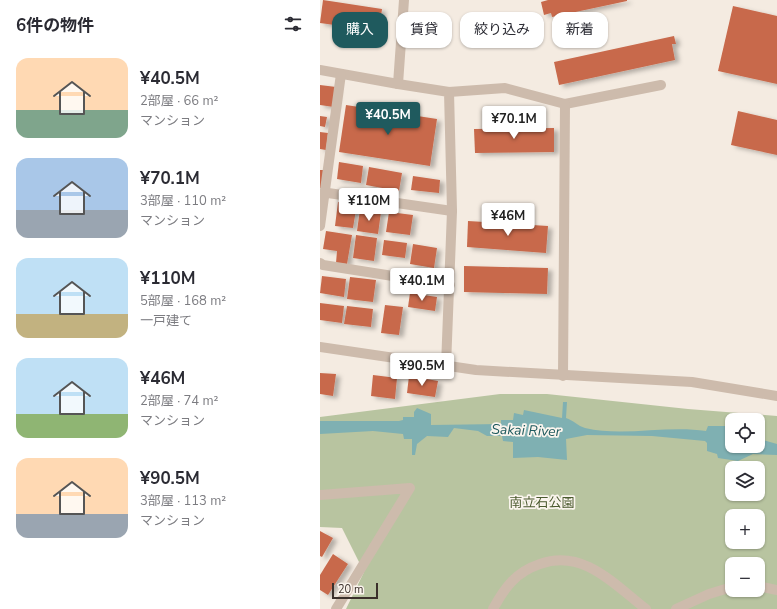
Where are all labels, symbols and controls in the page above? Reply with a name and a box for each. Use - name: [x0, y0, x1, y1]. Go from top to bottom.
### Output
- chip: 購入: [332, 12, 388, 48]
- chip: 賃貸: [396, 12, 452, 48]
- chip: 絞り込み: [460, 12, 544, 48]
- chip: 新着: [552, 12, 608, 48]
- icon: filters: [282, 13, 304, 35]
- text: 6件の物件: [16, 14, 94, 37]
- text: ¥40.5M: [140, 67, 200, 90]
- icon: home: [48, 74, 96, 122]
- text: 2部屋 · 66 m²: [140, 92, 218, 110]
- pin: ¥40.5M: [355, 102, 421, 136]
- text: ¥40.5M: [365, 106, 411, 124]
- pin: ¥70.1M: [481, 106, 547, 140]
- text: ¥70.1M: [491, 110, 537, 128]
- text: マンション: [140, 112, 205, 130]
- text: ¥70.1M: [140, 167, 200, 190]
- icon: home: [48, 174, 96, 222]
- pin: ¥110M: [341, 188, 397, 222]
- text: 3部屋 · 110 m²: [140, 192, 226, 210]
- text: ¥110M: [348, 192, 390, 210]
- pin: ¥46M: [484, 203, 532, 237]
- text: ¥46M: [491, 207, 525, 225]
- text: マンション: [140, 212, 205, 230]
- text: ¥110M: [140, 267, 196, 290]
- pin: ¥40.1M: [389, 268, 455, 302]
- text: ¥40.1M: [399, 272, 445, 290]
- icon: home: [48, 274, 96, 322]
- text: 5部屋 · 168 m²: [140, 292, 226, 310]
- text: 一戸建て: [140, 312, 192, 330]
- pin: ¥90.5M: [389, 353, 455, 387]
- text: ¥90.5M: [399, 357, 445, 375]
- text: ¥46M: [140, 367, 185, 390]
- icon: home: [48, 374, 96, 422]
- text: 2部屋 · 74 m²: [140, 392, 218, 410]
- text: マンション: [140, 412, 205, 430]
- map controls: [725, 413, 765, 597]
- button: locate: [725, 413, 765, 453]
- water label: Sakai River: [491, 420, 562, 441]
- button: layers: [725, 461, 765, 501]
- text: ¥90.5M: [140, 467, 200, 490]
- icon: home: [48, 474, 96, 522]
- text: 3部屋 · 113 m²: [140, 492, 226, 510]
- park label: 南立石公園: [509, 494, 575, 512]
- button: +: [725, 509, 765, 549]
- text: マンション: [140, 512, 205, 530]
- button: −: [725, 557, 765, 597]
- scale bar: [332, 581, 378, 600]
- text: 20 m: [338, 582, 363, 597]

